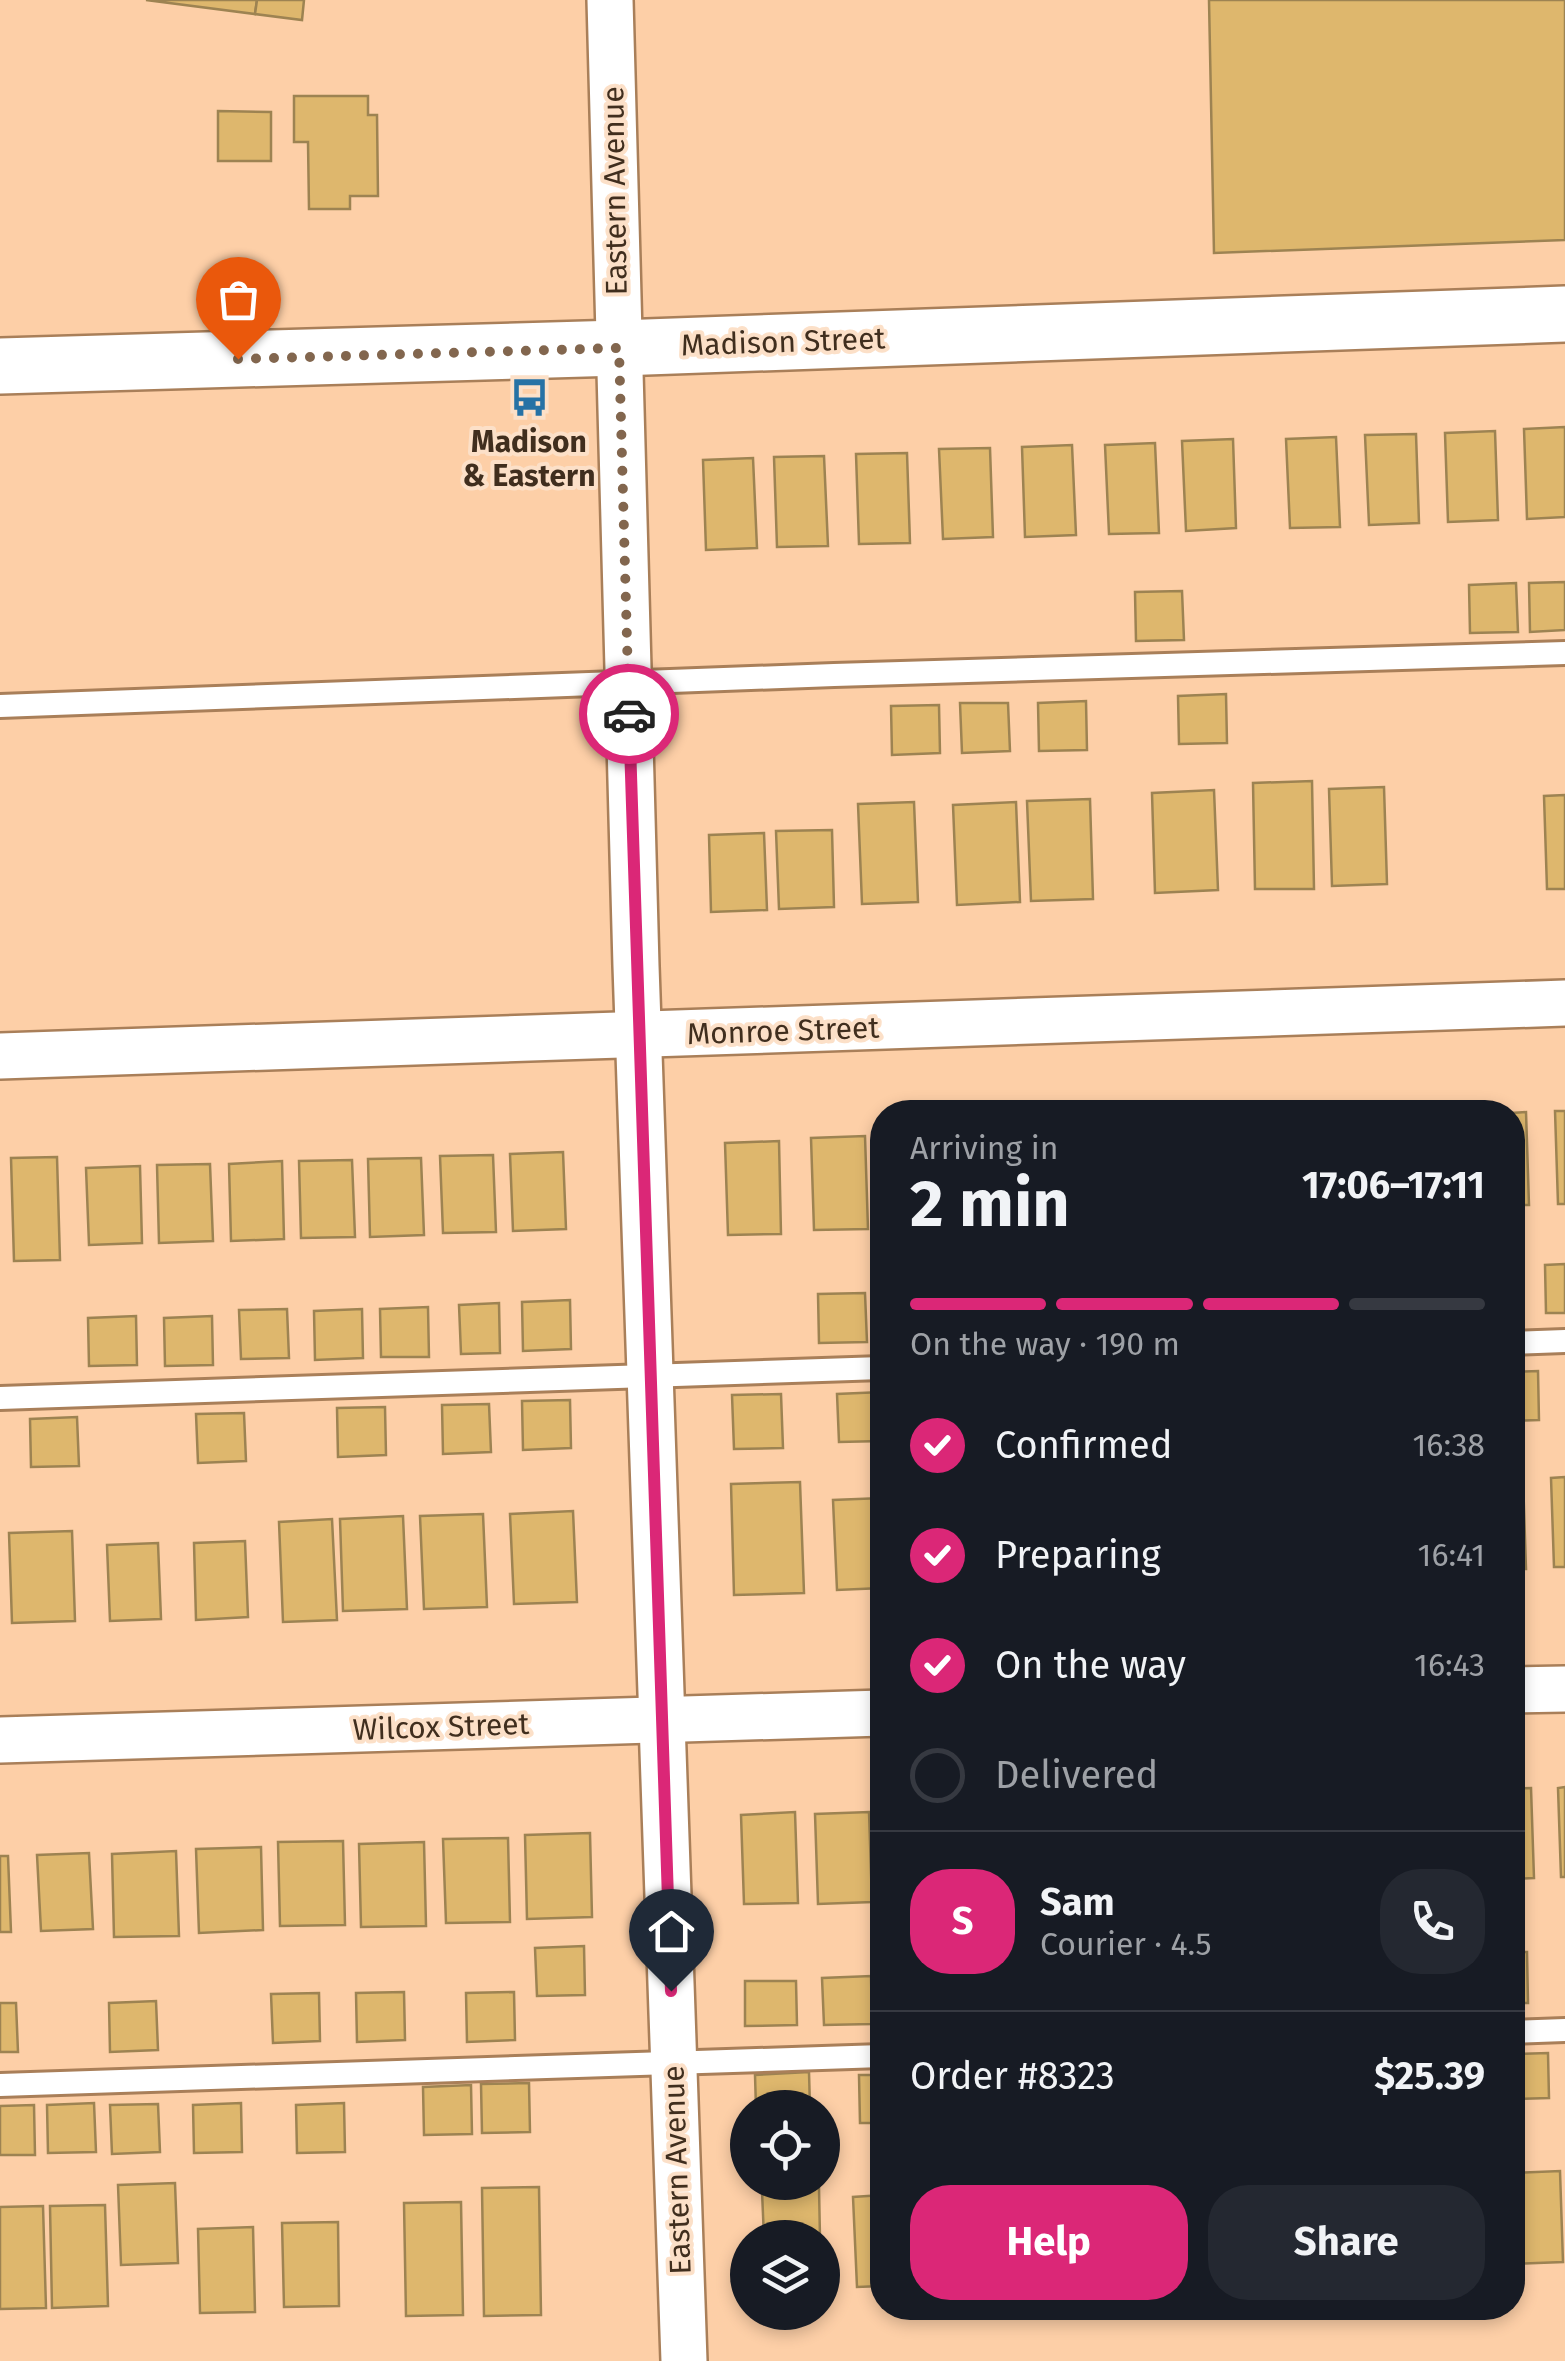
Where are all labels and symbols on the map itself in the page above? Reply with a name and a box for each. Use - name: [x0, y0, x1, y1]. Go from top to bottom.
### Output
- street label: Eastern Avenue: [595, 86, 635, 296]
- pin: [196, 257, 281, 360]
- street label: Madison Street: [680, 320, 886, 364]
- bus stop icon: Madison & Eastern: [508, 377, 550, 419]
- place label: Madison & Eastern: [463, 424, 595, 494]
- courier: [579, 664, 679, 764]
- street label: Monroe Street: [686, 1010, 880, 1052]
- street label: Wilcox Street: [352, 1706, 530, 1748]
- pin: [629, 1889, 714, 1992]
- street label: Eastern Avenue: [655, 2065, 699, 2275]

